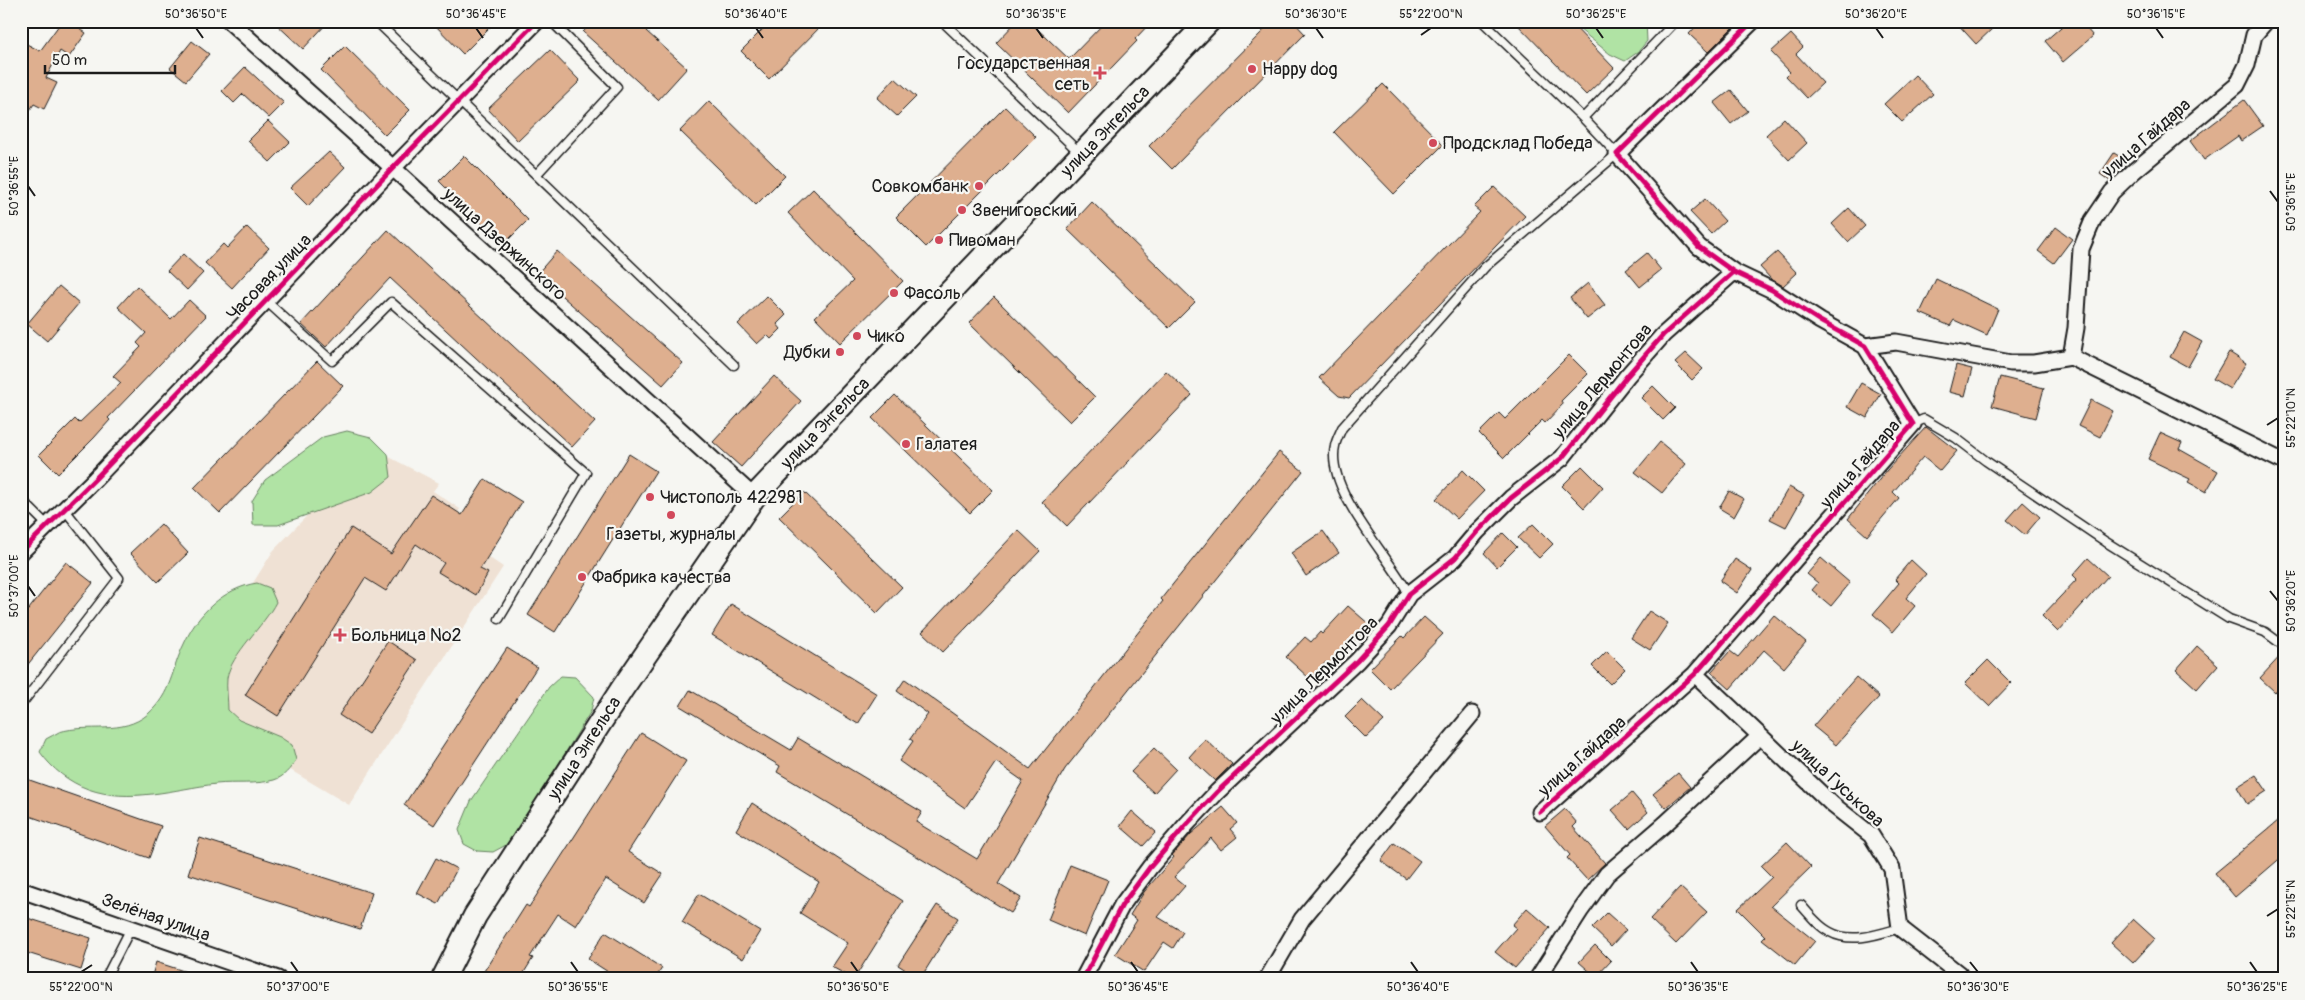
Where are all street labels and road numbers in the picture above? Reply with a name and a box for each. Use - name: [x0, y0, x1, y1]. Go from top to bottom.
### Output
- street label: улица Энгельса: [1055, 81, 1155, 183]
- street label: улица Гайдара: [2096, 93, 2196, 184]
- street label: улица Дзержинского: [438, 182, 571, 306]
- street label: Часовая улица: [222, 229, 317, 326]
- street label: улица Лермонтова: [1547, 319, 1657, 444]
- street label: улица Энгельса: [775, 373, 875, 475]
- street label: улица Гайдара: [1815, 415, 1905, 514]
- street label: улица Лермонтова: [1265, 612, 1383, 730]
- street label: улица Энгельса: [542, 692, 626, 805]
- street label: улица Гайдара: [1533, 711, 1631, 803]
- street label: улица Гуськова: [1786, 734, 1889, 832]
- street label: Зелёная улица: [98, 888, 213, 947]

